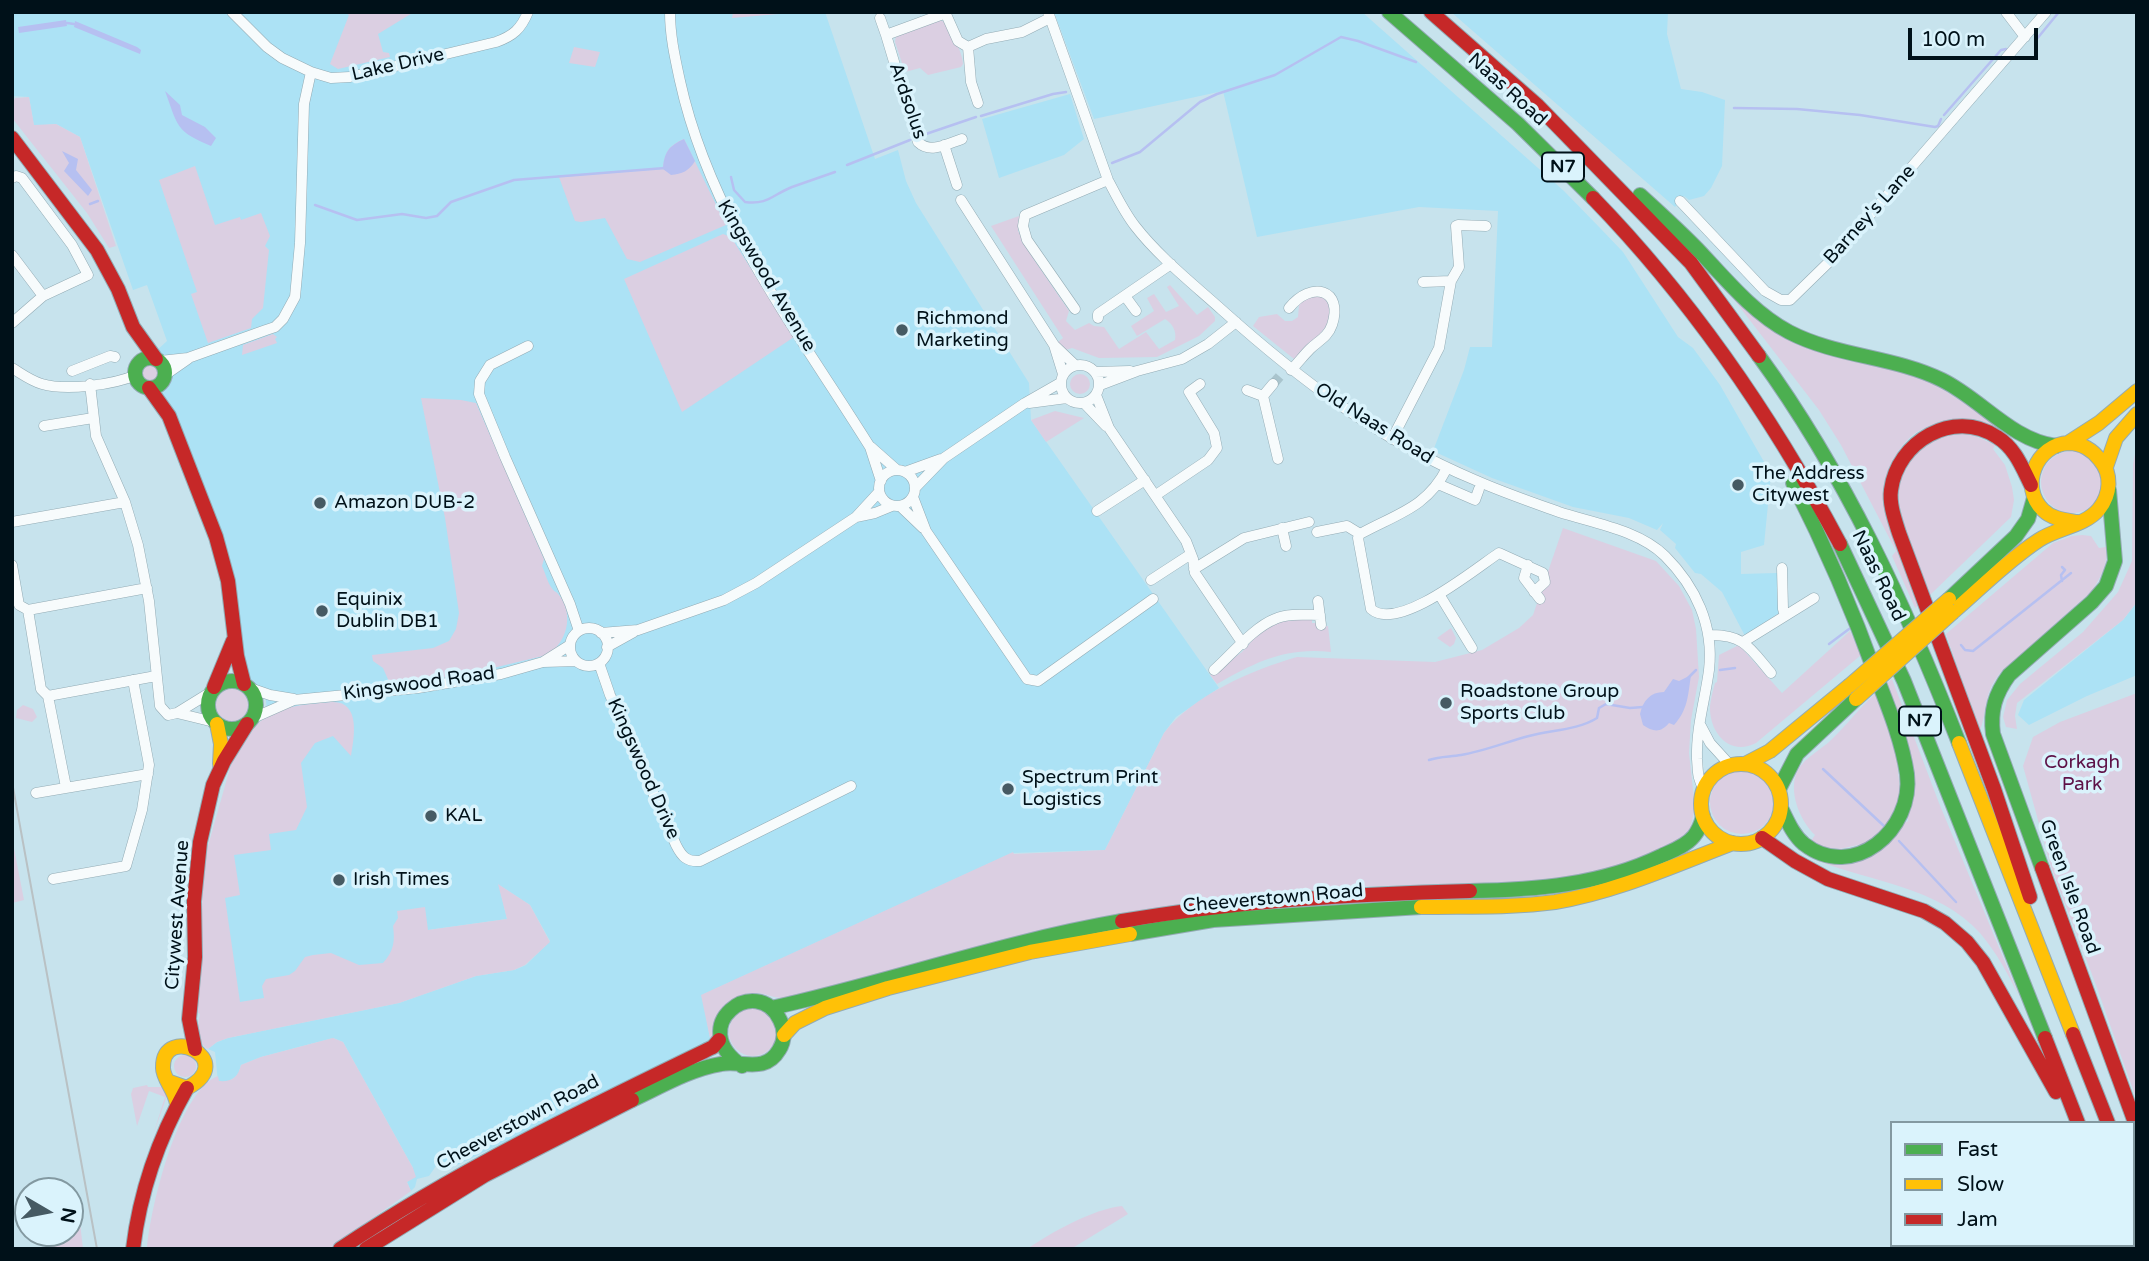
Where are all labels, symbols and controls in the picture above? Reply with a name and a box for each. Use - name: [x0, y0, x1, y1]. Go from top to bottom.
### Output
- scale bar: [1911, 14, 2040, 58]
- text: 100 m: [1921, 27, 1985, 52]
- street label: Lake Drive: [349, 43, 447, 87]
- street label: Naas Road: [1463, 49, 1551, 131]
- street label: Ardsolus: [883, 60, 931, 142]
- road number: N7: [1542, 152, 1584, 182]
- street label: Barney's Lane: [1819, 161, 1921, 269]
- street label: Kingswood Avenue: [712, 196, 820, 356]
- place label: Richmond Marketing: [916, 308, 1009, 352]
- marker: Richmond Marketing: [894, 322, 910, 338]
- street label: Old Naas Road: [1311, 378, 1437, 470]
- place label: The Address Citywest: [1752, 463, 1865, 507]
- marker: The Address Citywest: [1730, 477, 1746, 493]
- place label: Amazon DUB-2: [334, 492, 475, 514]
- marker: Amazon DUB-2: [312, 495, 328, 511]
- street label: Naas Road: [1846, 527, 1910, 625]
- place label: Equinix Dublin DB1: [336, 589, 439, 633]
- marker: Equinix Dublin DB1: [314, 603, 330, 619]
- street label: Kingswood Road: [342, 662, 496, 706]
- place label: Roadstone Group Sports Club: [1460, 681, 1619, 725]
- street label: Kingswood Drive: [602, 695, 684, 843]
- marker: Roadstone Group Sports Club: [1438, 695, 1454, 711]
- road number: N7: [1899, 706, 1941, 736]
- park label: Corkagh Park: [2044, 752, 2120, 796]
- place label: Spectrum Print Logistics: [1022, 767, 1158, 811]
- marker: Spectrum Print Logistics: [1000, 781, 1016, 797]
- place label: KAL: [445, 805, 482, 827]
- marker: KAL: [423, 808, 439, 824]
- street label: Green Isle Road: [2034, 816, 2104, 958]
- street label: Citywest Avenue: [161, 839, 195, 991]
- place label: Irish Times: [353, 869, 449, 891]
- marker: Irish Times: [331, 872, 347, 888]
- street label: Cheeverstown Road: [1182, 880, 1364, 918]
- street label: Cheeverstown Road: [433, 1070, 603, 1176]
- legend: [1890, 1121, 2135, 1247]
- text: Fast: [1957, 1137, 1998, 1162]
- text: Slow: [1957, 1172, 2004, 1197]
- north arrow: [14, 1177, 84, 1247]
- text: N: [56, 1206, 80, 1225]
- text: Jam: [1957, 1207, 1998, 1232]

